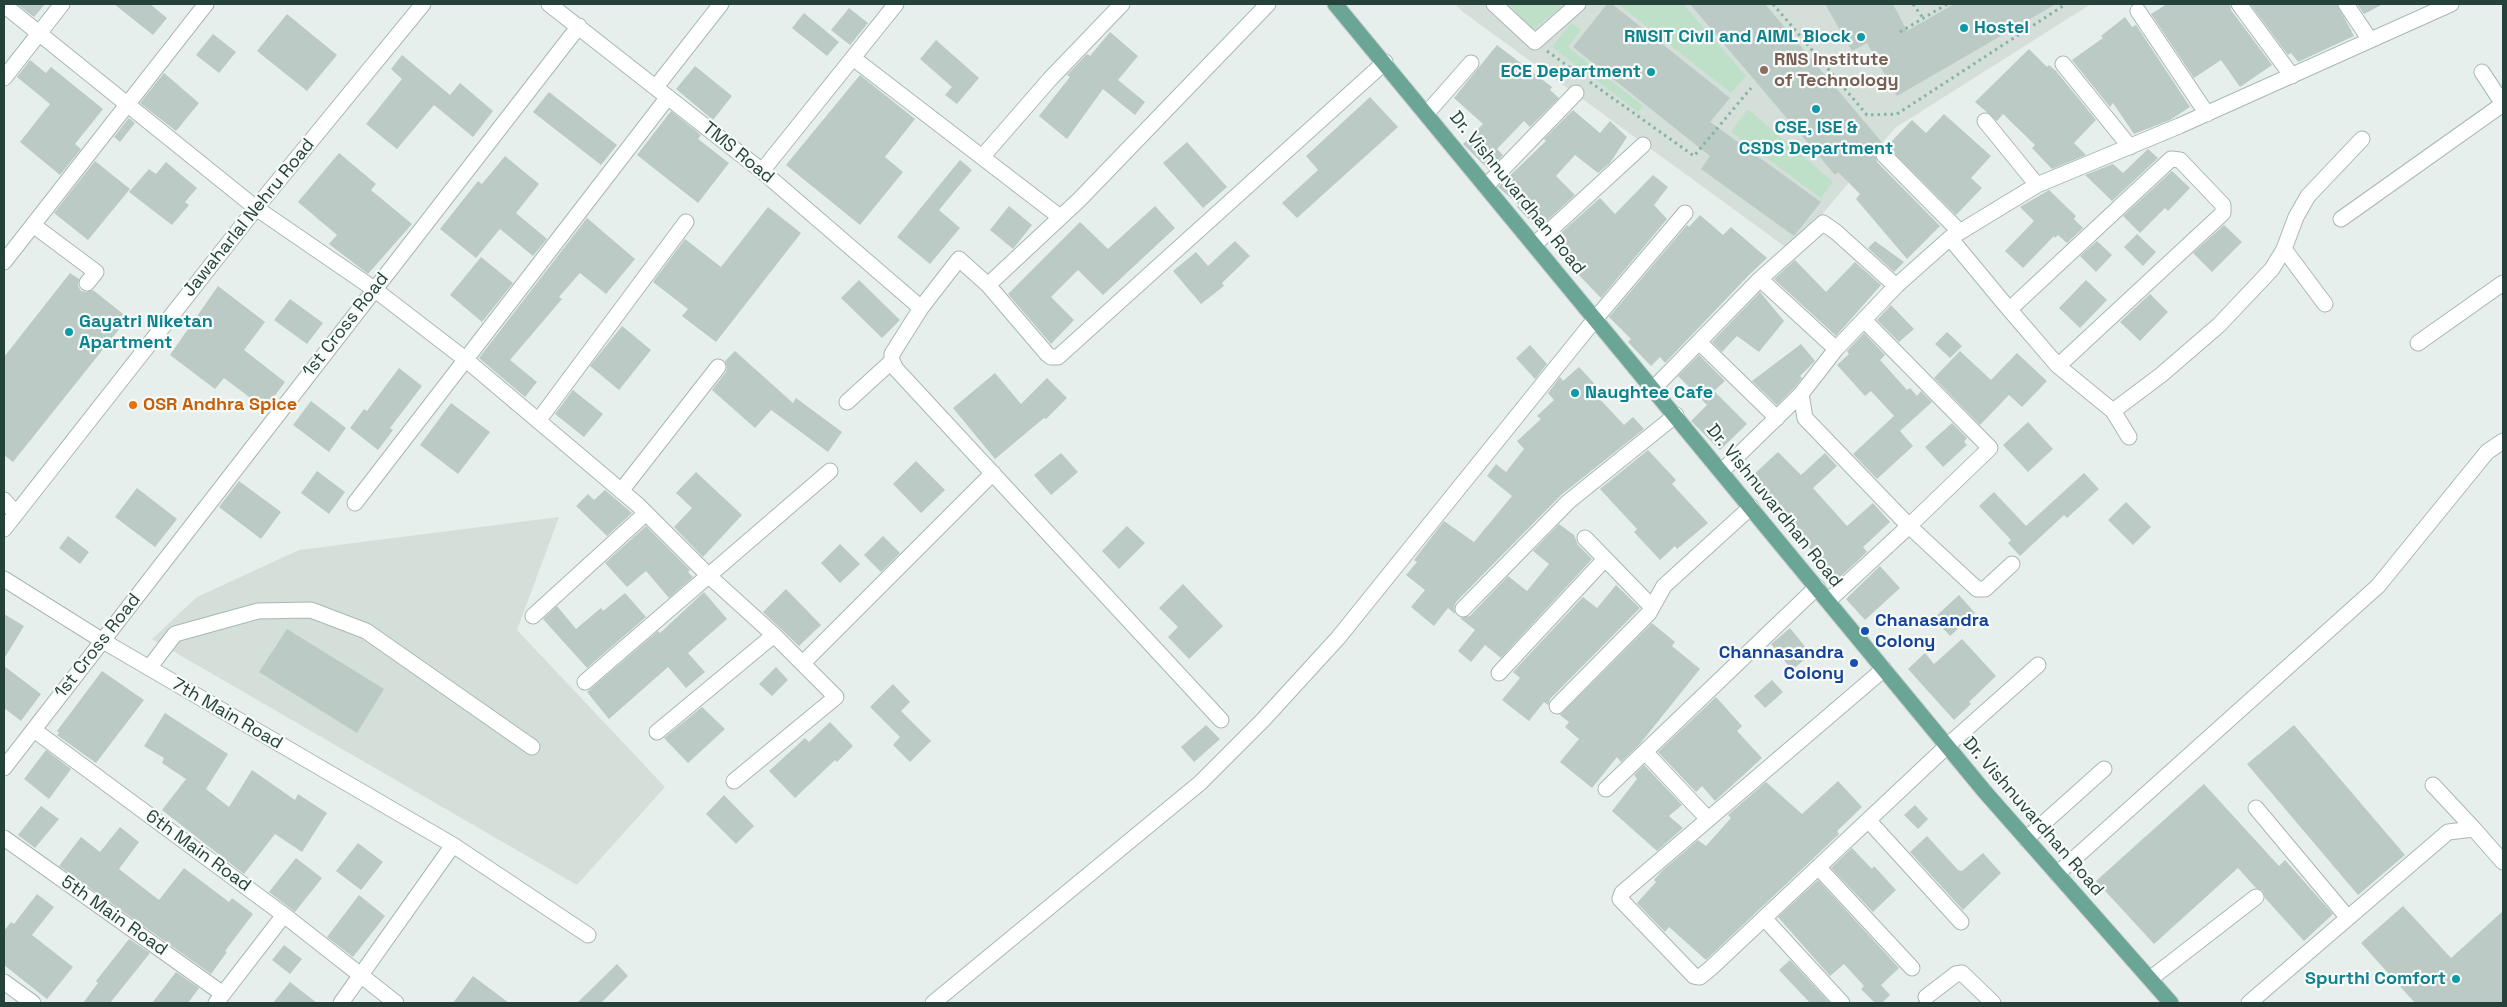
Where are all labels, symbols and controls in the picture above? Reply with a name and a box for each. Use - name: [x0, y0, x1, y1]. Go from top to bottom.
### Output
- place label: Hostel: [1974, 17, 2029, 39]
- marker: Hostel: [1958, 22, 1970, 34]
- place label: RNSIT Civil and AIML Block: [1624, 26, 1851, 48]
- marker: RNSIT Civil and AIML Block: [1855, 31, 1867, 43]
- place label: RNS Institute of Technology: [1774, 49, 1899, 92]
- place label: ECE Department: [1500, 61, 1641, 83]
- marker: RNS Institute of Technology: [1758, 64, 1770, 76]
- marker: ECE Department: [1645, 66, 1657, 78]
- marker: CSE, ISE & CSDS Department: [1810, 103, 1822, 115]
- street label: Dr. Vishnuvardhan Road: [1444, 107, 1590, 279]
- place label: CSE, ISE & CSDS Department: [1739, 117, 1893, 160]
- street label: TMS Road: [698, 118, 778, 188]
- street label: Jawaharlal Nehru Road: [179, 135, 319, 301]
- street label: 1st Cross Road: [299, 268, 393, 382]
- place label: Gayatri Niketan Apartment: [79, 311, 213, 354]
- marker: Gayatri Niketan Apartment: [63, 326, 75, 338]
- place label: Naughtee Cafe: [1585, 382, 1713, 404]
- marker: Naughtee Cafe: [1569, 387, 1581, 399]
- place label: OSR Andhra Spice: [143, 394, 297, 416]
- marker: OSR Andhra Spice: [127, 399, 139, 411]
- street label: Dr. Vishnuvardhan Road: [1701, 420, 1847, 592]
- street label: 1st Cross Road: [51, 589, 145, 703]
- place label: Chanasandra Colony: [1875, 610, 1989, 652]
- marker: Chanasandra Colony: [1859, 625, 1871, 637]
- place label: Channasandra Colony: [1719, 642, 1844, 684]
- marker: Channasandra Colony: [1848, 657, 1860, 669]
- street label: 7th Main Road: [168, 674, 286, 754]
- street label: Dr. Vishnuvardhan Road: [1958, 733, 2108, 901]
- street label: 6th Main Road: [141, 805, 255, 897]
- street label: 5th Main Road: [57, 871, 171, 961]
- place label: Spurthi Comfort: [2305, 968, 2446, 990]
- marker: Spurthi Comfort: [2450, 973, 2462, 985]

